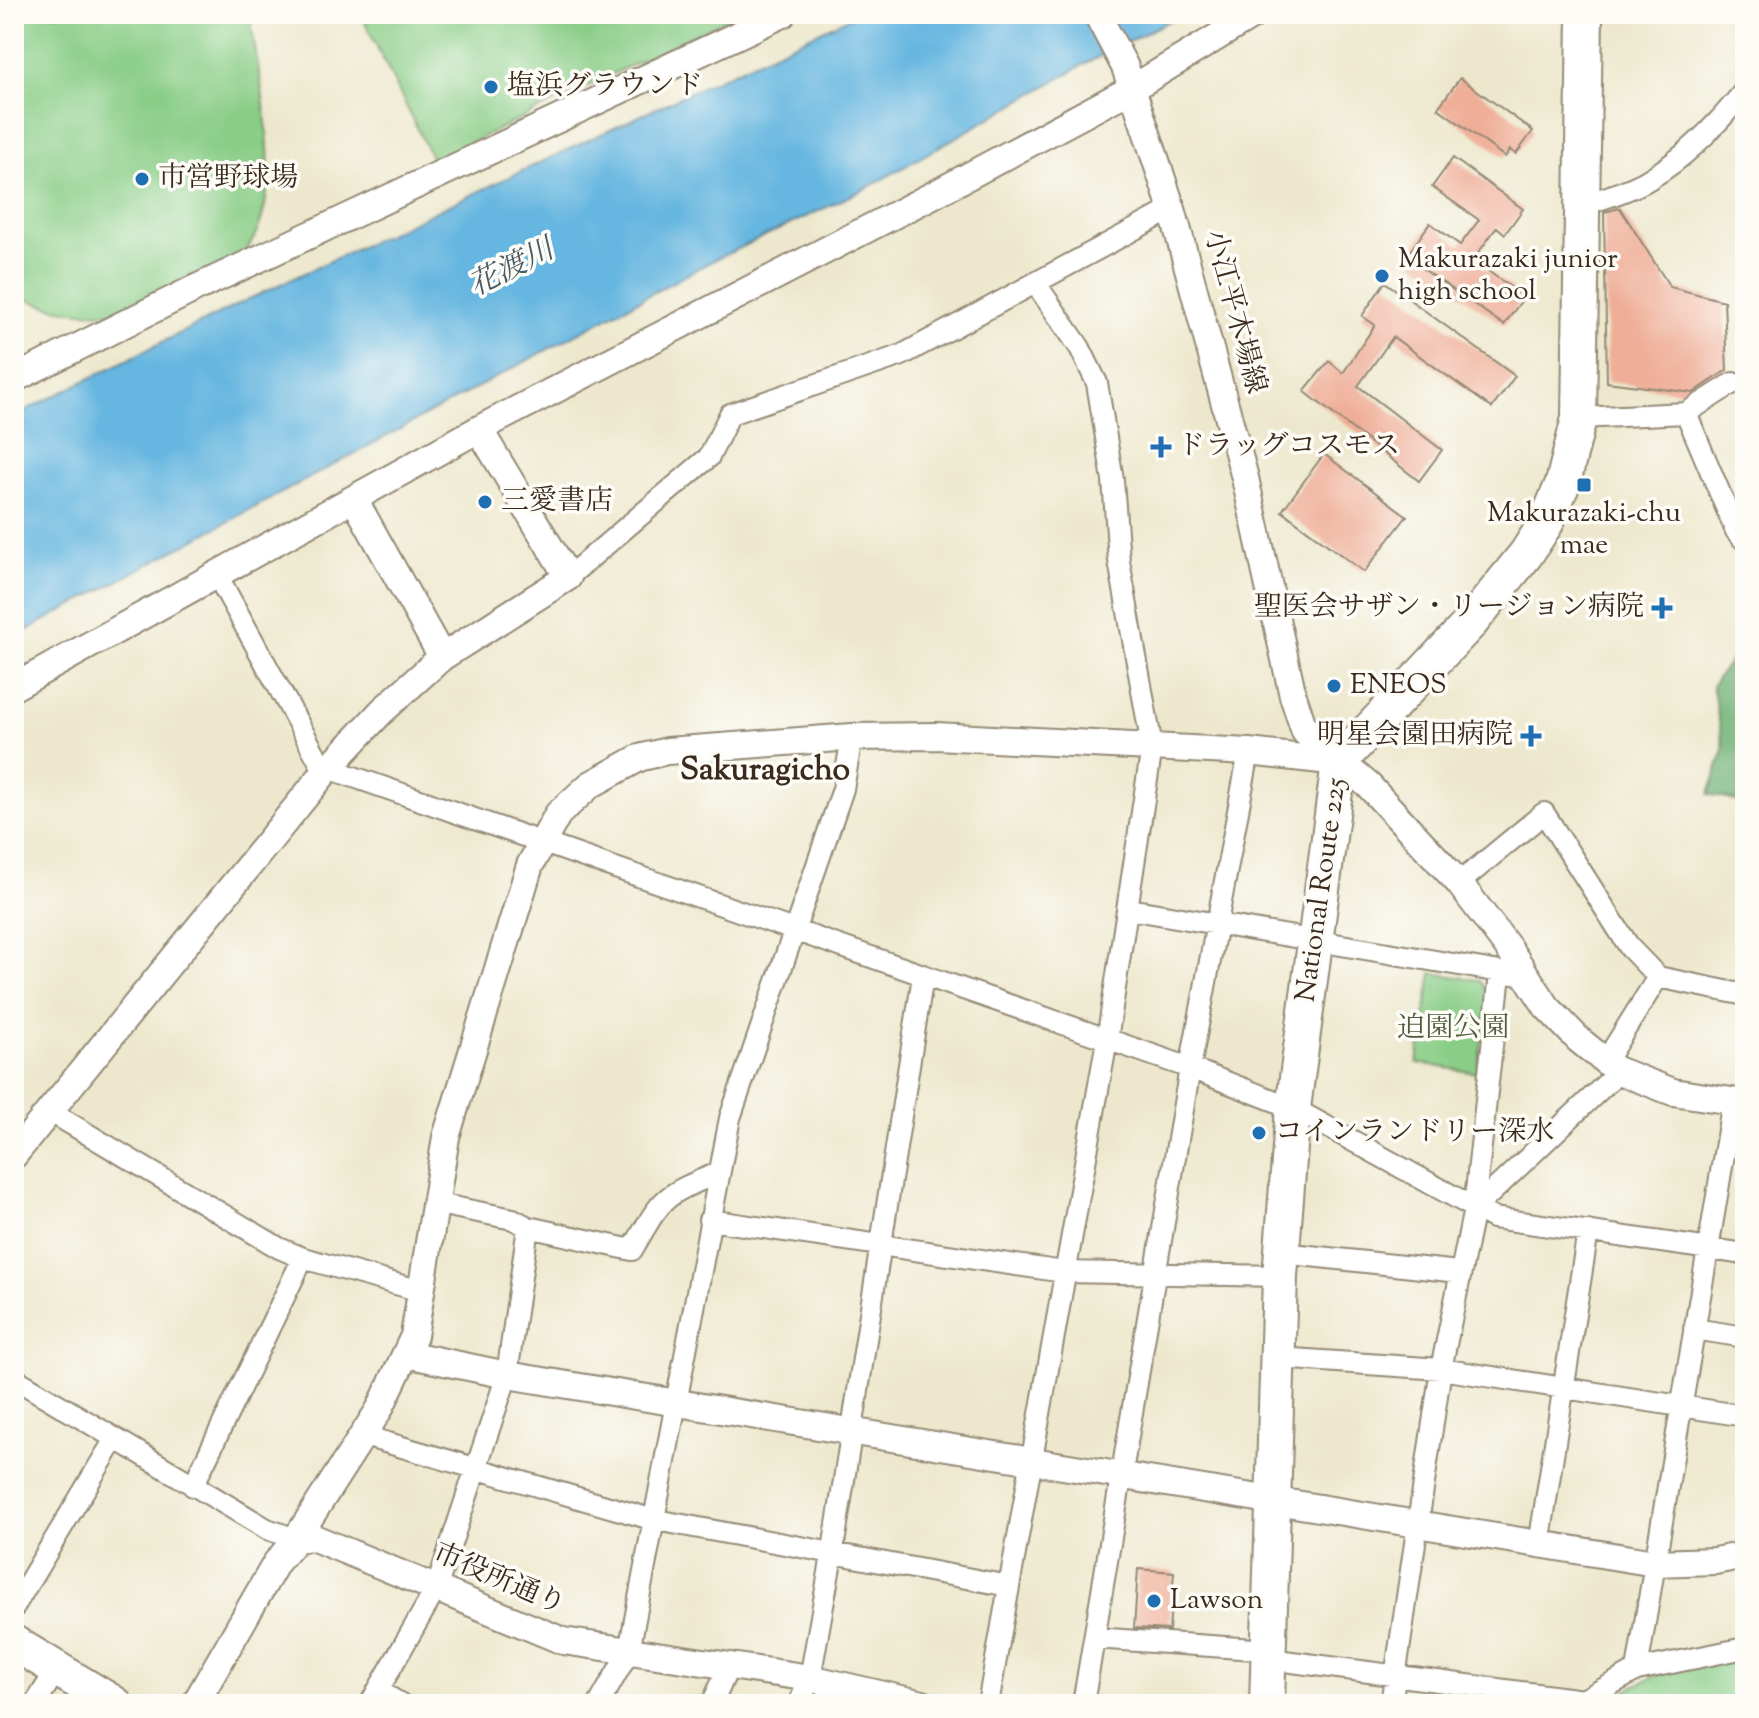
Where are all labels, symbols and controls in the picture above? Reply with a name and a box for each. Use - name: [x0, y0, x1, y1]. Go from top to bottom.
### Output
- place label: 塩浜グラウンド: [507, 67, 703, 107]
- marker: 塩浜グラウンド: [482, 78, 500, 96]
- place label: 市営野球場: [158, 159, 298, 199]
- marker: 市営野球場: [133, 170, 151, 188]
- street label: 小江平木場線: [1193, 226, 1275, 398]
- water label: 花渡川: [462, 228, 565, 309]
- place label: Makurazaki junior high school: [1398, 240, 1618, 312]
- marker: Makurazaki junior high school: [1373, 267, 1391, 285]
- place label: ドラッグコスモス: [1177, 427, 1400, 467]
- marker: ドラッグコスモス: [1152, 438, 1170, 456]
- marker: Makurazaki-chu mae: [1575, 476, 1593, 494]
- place label: 三愛書店: [501, 482, 613, 522]
- marker: 三愛書店: [476, 493, 494, 511]
- place label: Makurazaki-chu mae: [1487, 494, 1681, 566]
- place label: 聖医会サザン・リージョン病院: [1254, 588, 1644, 628]
- marker: 聖医会サザン・リージョン病院: [1651, 597, 1673, 619]
- place label: ENEOS: [1350, 666, 1447, 706]
- marker: ENEOS: [1325, 677, 1343, 695]
- place label: 明星会園田病院: [1317, 716, 1513, 756]
- marker: 明星会園田病院: [1520, 725, 1542, 747]
- district label: Sakuragicho: [680, 748, 850, 794]
- street label: National Route 225: [1286, 775, 1358, 1005]
- park label: 迫園公園: [1397, 1009, 1509, 1049]
- place label: コインランドリー深水: [1275, 1113, 1554, 1153]
- marker: コインランドリー深水: [1250, 1124, 1268, 1142]
- street label: 市役所通り: [427, 1534, 571, 1626]
- place label: Lawson: [1170, 1581, 1263, 1621]
- marker: Lawson: [1145, 1592, 1163, 1610]

